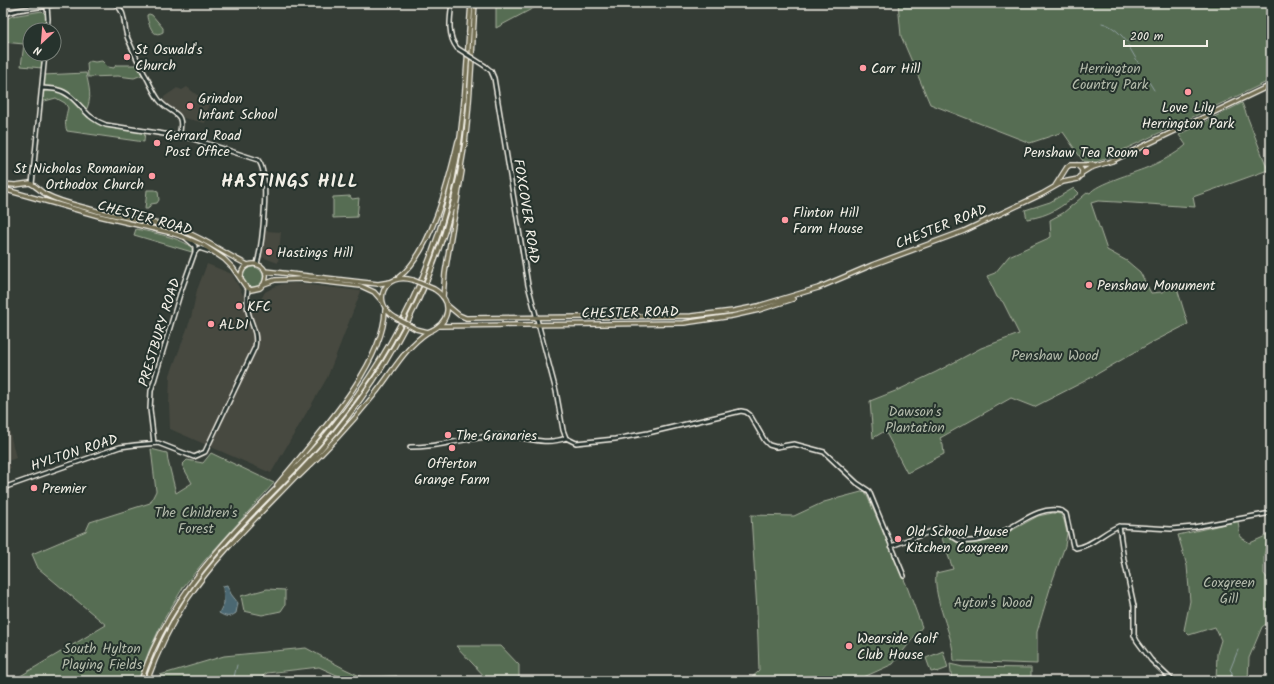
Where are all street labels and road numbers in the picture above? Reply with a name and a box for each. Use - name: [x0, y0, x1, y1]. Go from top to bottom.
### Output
- street label: FOXCOVER ROAD: [507, 157, 545, 265]
- street label: CHESTER ROAD: [95, 195, 195, 241]
- street label: CHESTER ROAD: [892, 199, 991, 255]
- street label: PRESTBURY ROAD: [133, 275, 187, 389]
- street label: CHESTER ROAD: [581, 301, 679, 325]
- street label: HYLTON ROAD: [28, 428, 121, 477]

